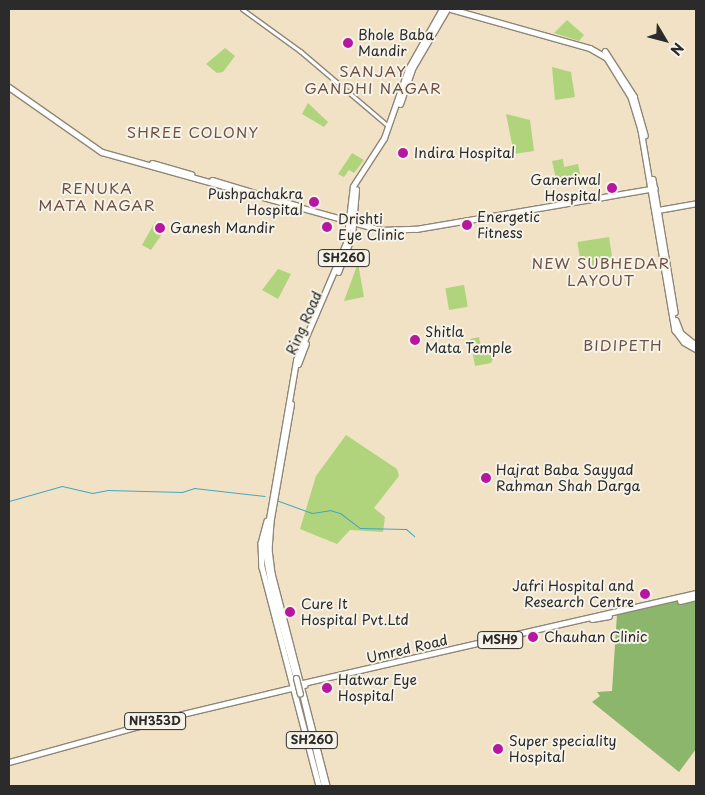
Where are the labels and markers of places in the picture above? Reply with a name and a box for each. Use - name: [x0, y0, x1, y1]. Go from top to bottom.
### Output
- place label: Bhole Baba Mandir: [358, 27, 434, 59]
- marker: Bhole Baba Mandir: [342, 37, 354, 49]
- place label: Indira Hospital: [414, 145, 515, 161]
- marker: Indira Hospital: [396, 146, 410, 160]
- place label: Ganeriwal Hospital: [530, 172, 601, 204]
- marker: Ganeriwal Hospital: [605, 181, 619, 195]
- place label: Pushpachakra Hospital: [208, 186, 303, 218]
- marker: Pushpachakra Hospital: [307, 195, 321, 209]
- place label: Energetic Fitness: [477, 209, 540, 242]
- place label: Drishti Eye Clinic: [338, 211, 404, 243]
- marker: Energetic Fitness: [461, 219, 473, 231]
- place label: Ganesh Mandir: [170, 220, 275, 236]
- marker: Drishti Eye Clinic: [320, 220, 334, 234]
- marker: Ganesh Mandir: [154, 222, 166, 234]
- place label: Shitla Mata Temple: [425, 324, 513, 357]
- marker: Shitla Mata Temple: [409, 334, 421, 346]
- place label: Hajrat Baba Sayyad Rahman Shah Darga: [496, 462, 641, 494]
- marker: Hajrat Baba Sayyad Rahman Shah Darga: [480, 472, 492, 484]
- place label: Jafri Hospital and Research Centre: [511, 578, 634, 610]
- marker: Jafri Hospital and Research Centre: [638, 587, 652, 601]
- place label: Cure It Hospital Pvt.Ltd: [301, 596, 409, 628]
- marker: Cure It Hospital Pvt.Ltd: [283, 605, 297, 619]
- place label: Chauhan Clinic: [544, 629, 647, 645]
- marker: Chauhan Clinic: [526, 630, 540, 644]
- place label: Hatwar Eye Hospital: [338, 672, 417, 704]
- marker: Hatwar Eye Hospital: [320, 681, 334, 695]
- place label: Super speciality Hospital: [509, 733, 617, 766]
- marker: Super speciality Hospital: [491, 742, 505, 756]

